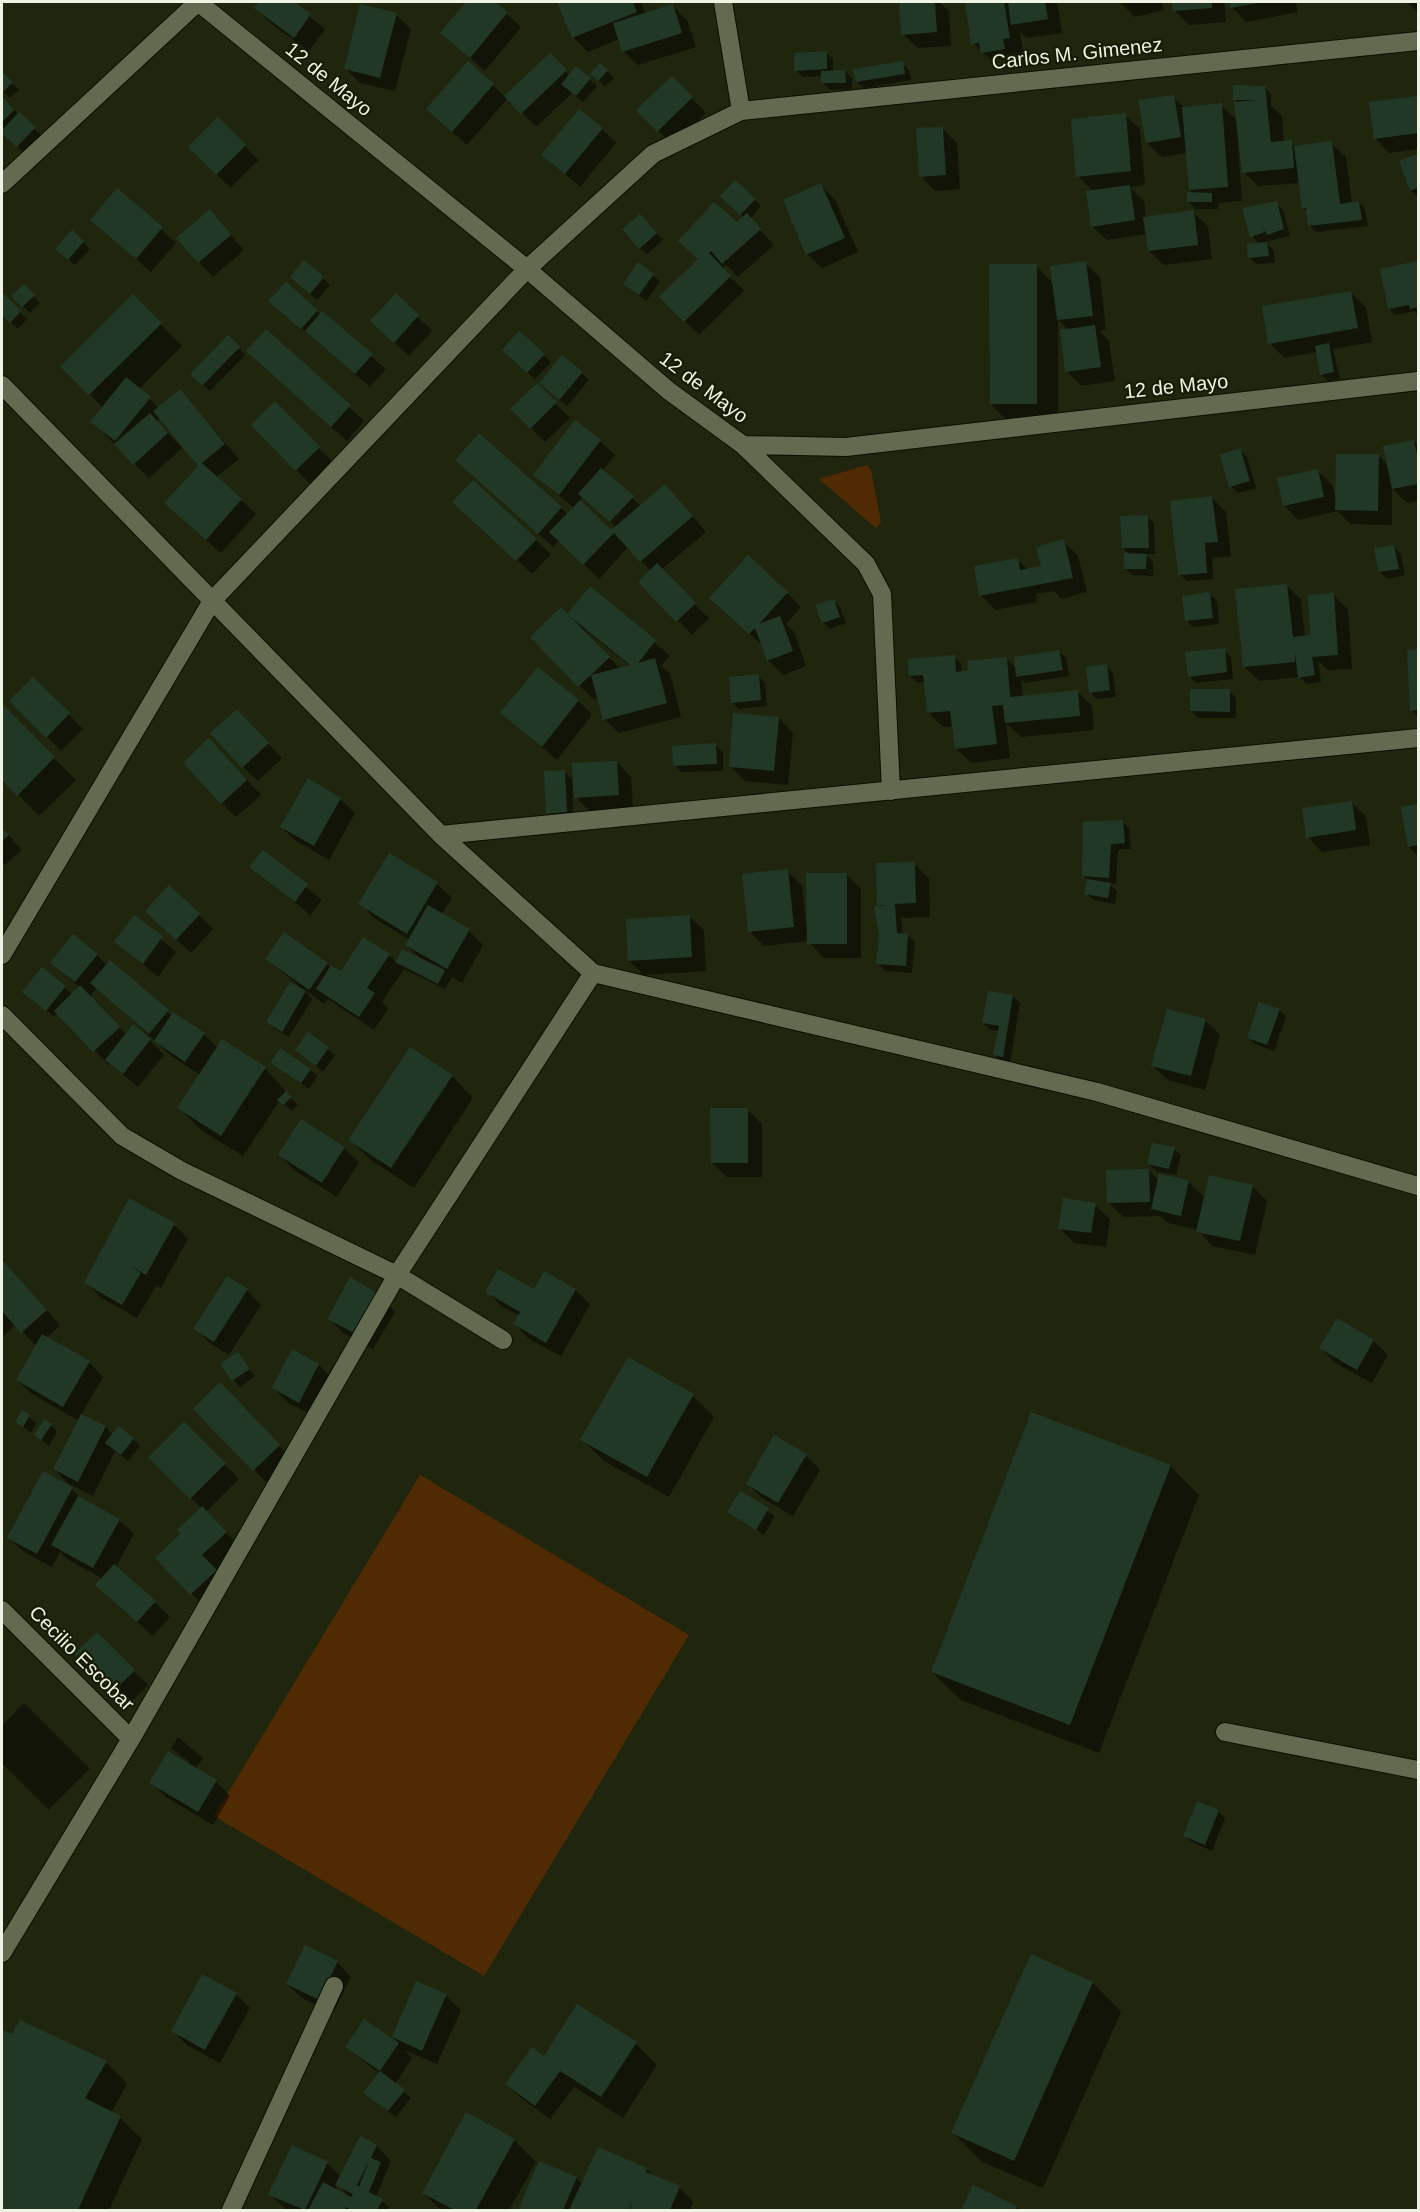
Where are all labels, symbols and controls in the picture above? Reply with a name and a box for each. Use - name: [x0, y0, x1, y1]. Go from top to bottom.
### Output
- street label: Carlos M. Gimenez: [991, 33, 1163, 73]
- street label: 12 de Mayo: [281, 38, 377, 120]
- street label: 12 de Mayo: [656, 347, 752, 427]
- street label: 12 de Mayo: [1123, 370, 1229, 402]
- street label: Cecilio Escobar: [25, 1601, 139, 1715]

